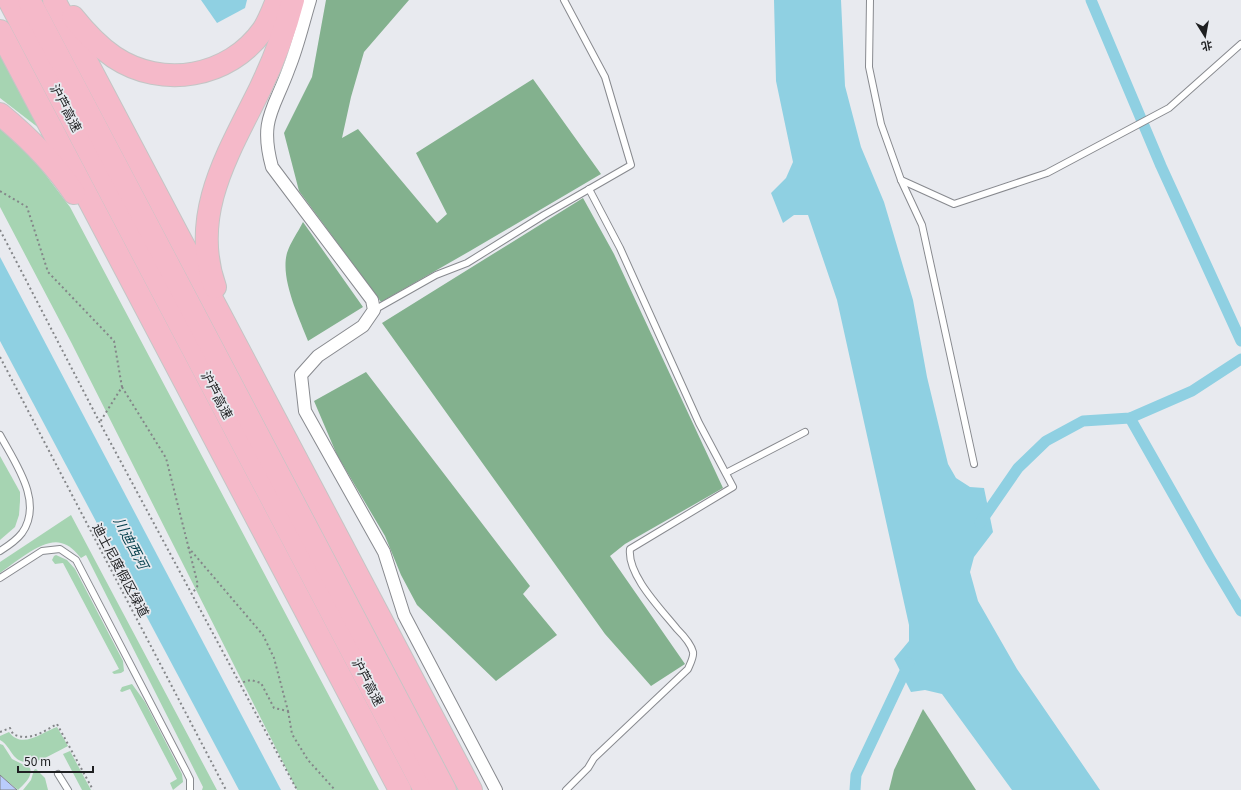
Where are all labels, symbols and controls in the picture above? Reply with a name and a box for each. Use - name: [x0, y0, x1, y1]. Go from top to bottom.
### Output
- north arrow: [1185, 16, 1225, 56]
- text: 北: [1200, 38, 1214, 56]
- street label: 沪芦高速: [46, 80, 87, 135]
- street label: 沪芦高速: [197, 367, 238, 422]
- water label: 川迪西河: [110, 513, 155, 575]
- street label: 迪士尼度假区绿道: [89, 519, 154, 620]
- street label: 沪芦高速: [348, 654, 389, 709]
- scale bar: [18, 748, 93, 774]
- text: 50 m: [24, 752, 51, 769]

